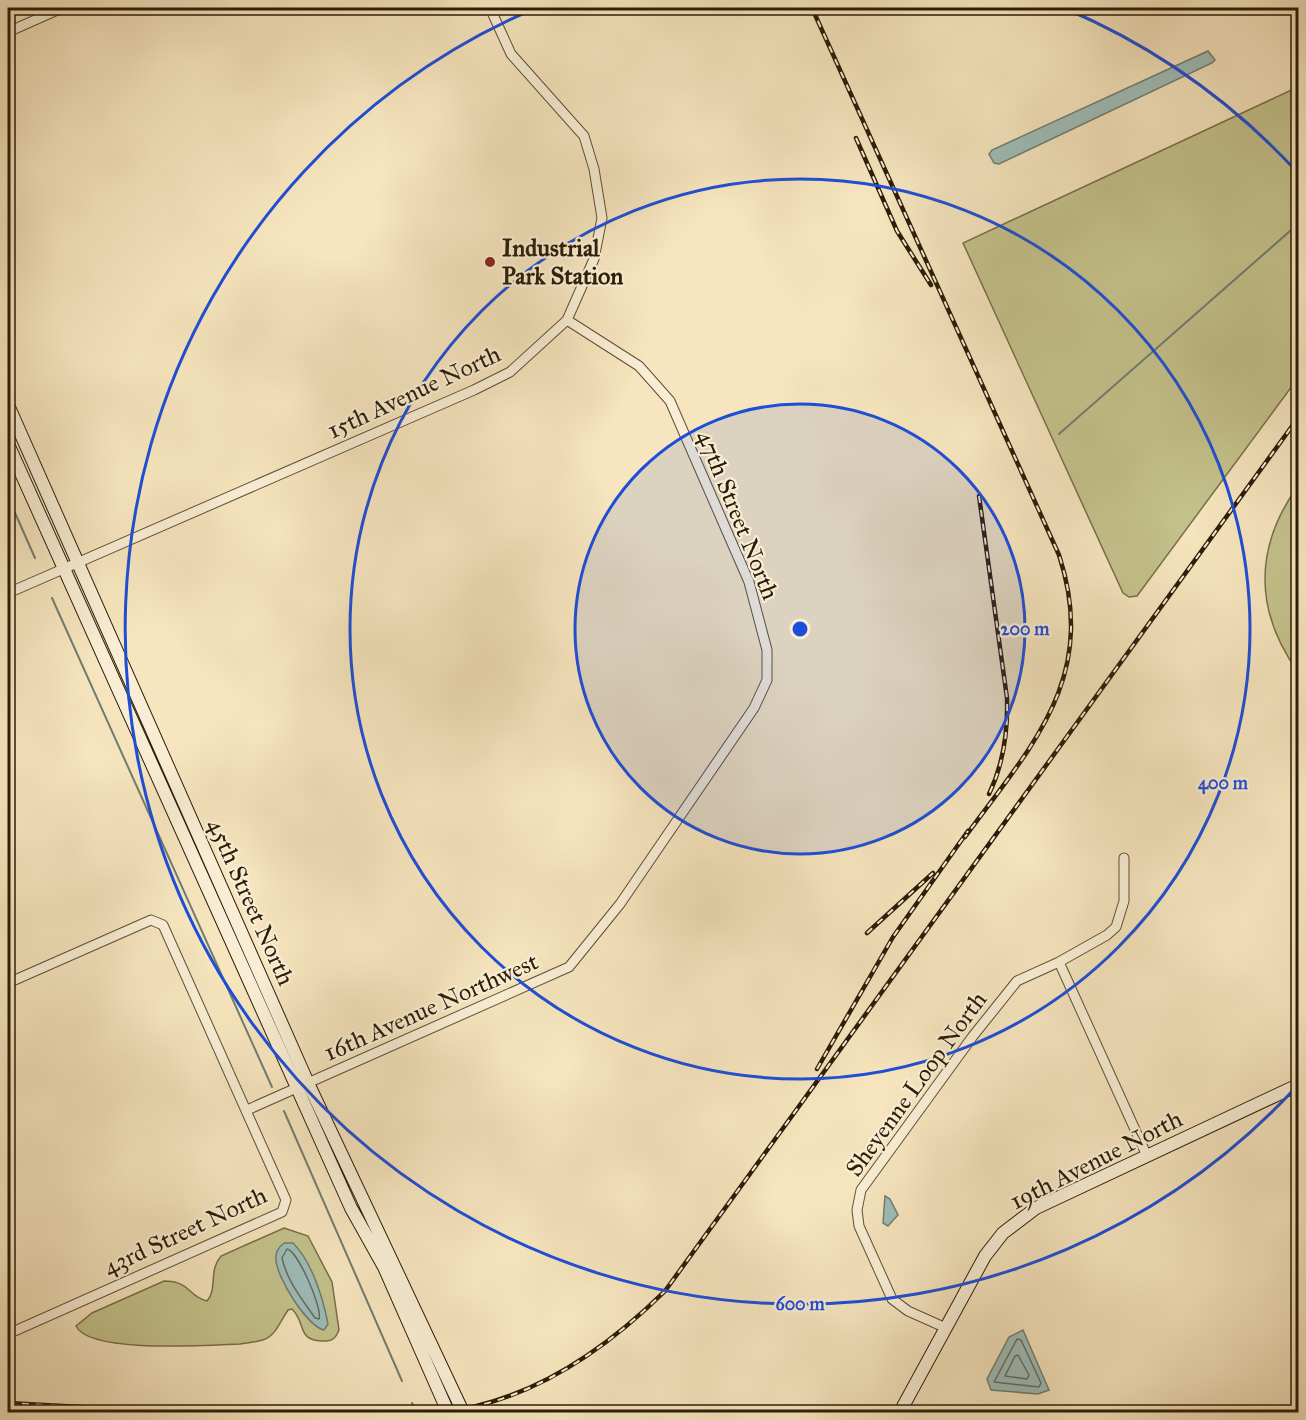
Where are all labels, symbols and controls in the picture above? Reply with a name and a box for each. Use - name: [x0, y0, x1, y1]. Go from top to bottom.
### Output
- place label: Industrial Park Station: [502, 233, 623, 291]
- marker: Industrial Park Station: [483, 255, 497, 269]
- street label: 15th Avenue North: [323, 339, 505, 445]
- street label: 47th Street North: [690, 426, 786, 604]
- text: 200 m: [1001, 618, 1050, 640]
- centre of rings: [790, 619, 810, 639]
- text: 400 m: [1198, 772, 1249, 795]
- street label: 45th Street North: [201, 814, 301, 990]
- street label: 16th Avenue Northwest: [319, 946, 543, 1068]
- street label: Sheyenne Loop North: [839, 986, 993, 1182]
- street label: 19th Avenue North: [1005, 1104, 1187, 1216]
- street label: 43rd Street North: [99, 1180, 271, 1282]
- text: 600 m: [775, 1293, 825, 1315]

